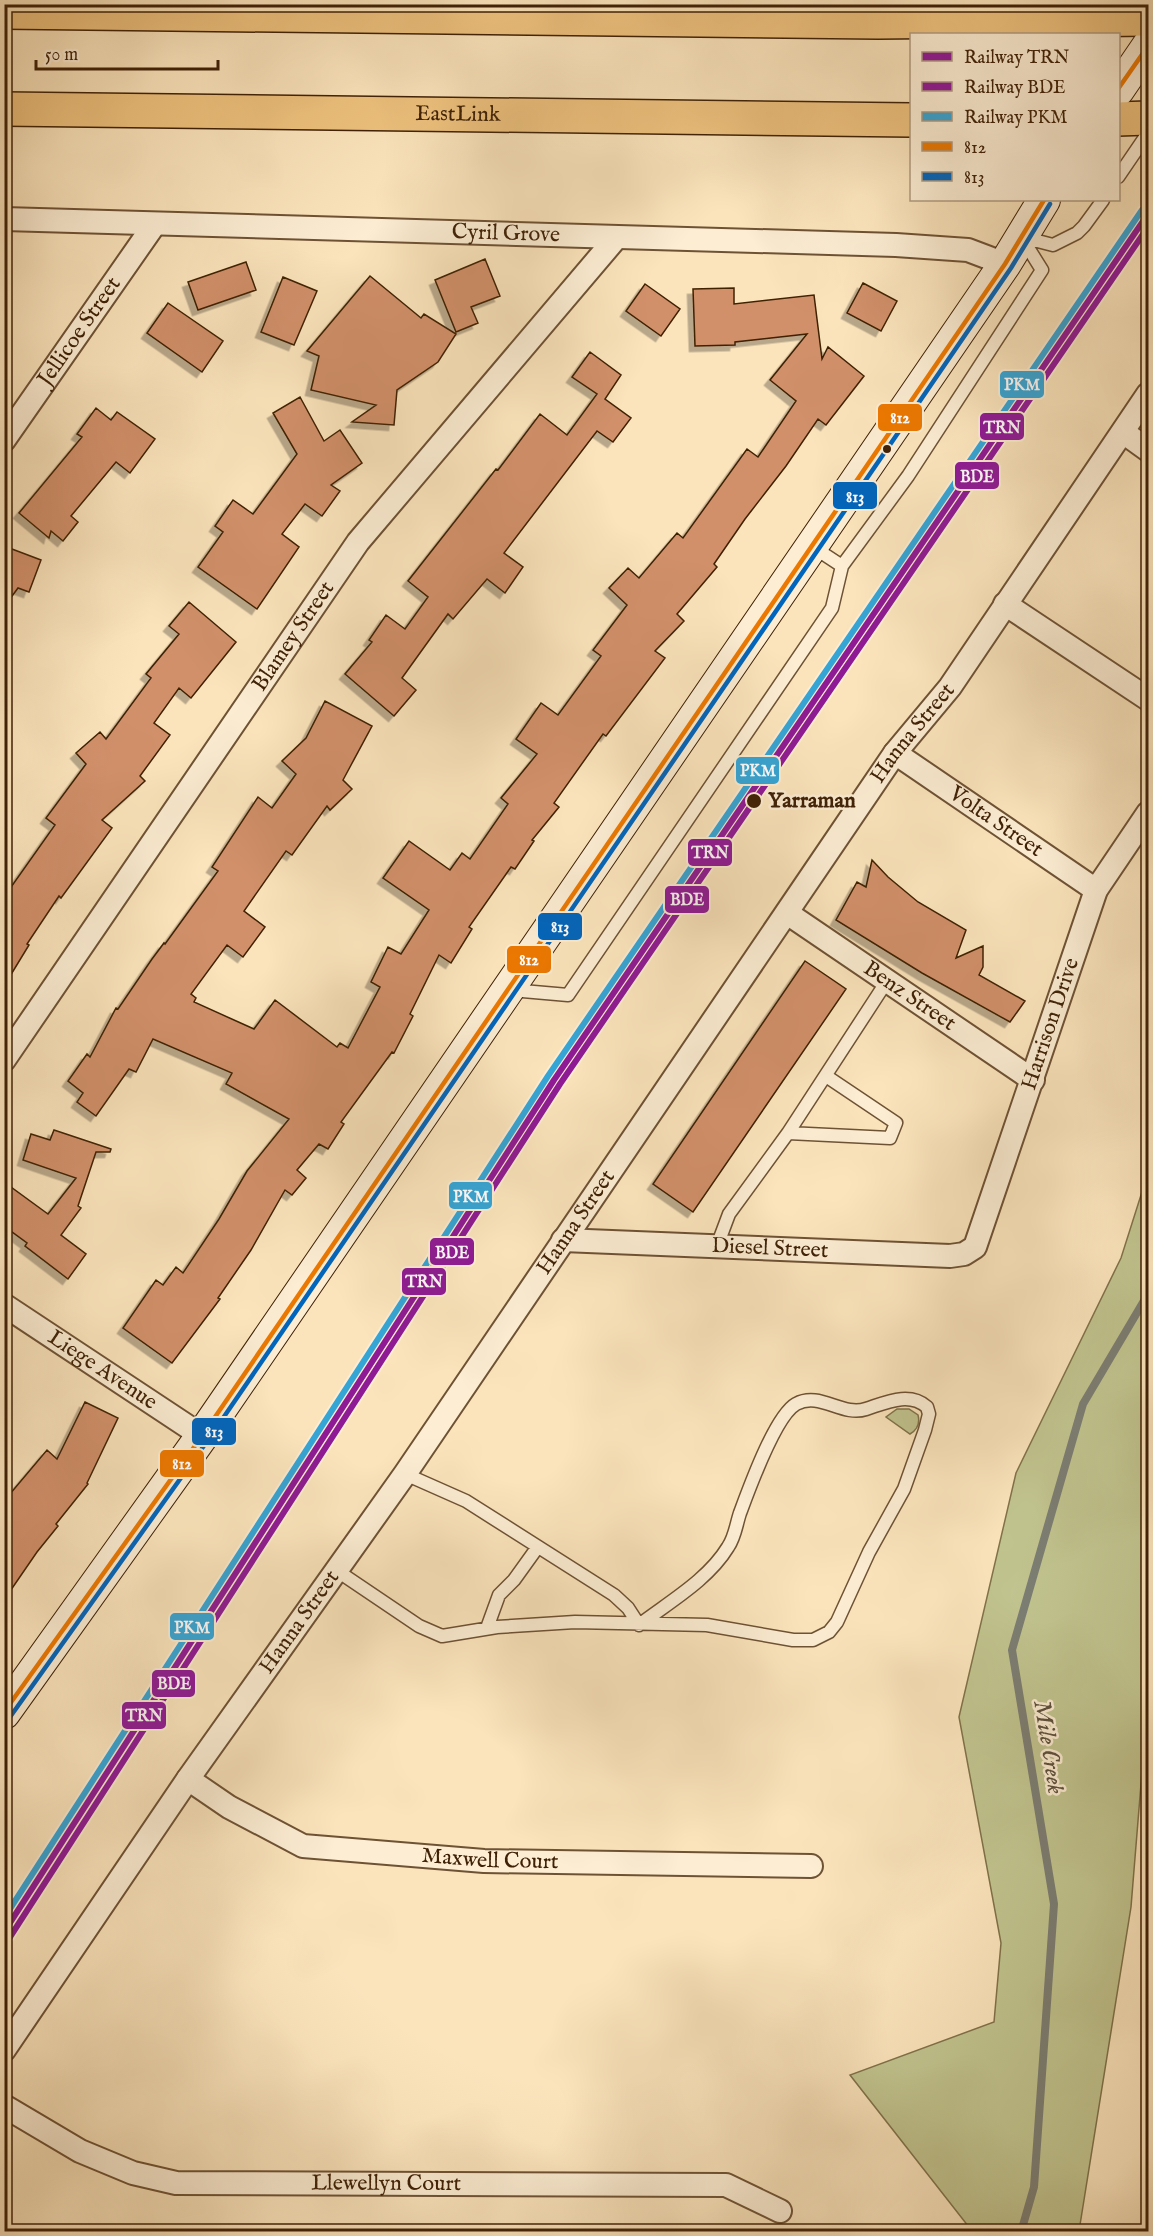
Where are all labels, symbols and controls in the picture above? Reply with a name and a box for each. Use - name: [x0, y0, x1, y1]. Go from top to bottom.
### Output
- scale bar: [36, 33, 218, 71]
- legend: [910, 33, 1120, 201]
- text: 50 m: [45, 44, 78, 67]
- text: Railway TRN: [964, 47, 1070, 70]
- text: Railway BDE: [964, 77, 1065, 100]
- street label: EastLink: [415, 100, 501, 129]
- text: Railway PKM: [964, 107, 1067, 130]
- text: 812: [964, 137, 986, 160]
- text: 813: [964, 167, 985, 190]
- street label: Cyril Grove: [451, 218, 560, 249]
- street label: Jellicoe Street: [30, 271, 128, 394]
- line badge: PKM: [999, 370, 1045, 399]
- text: PKM: [1004, 376, 1040, 396]
- line badge: 812: [877, 403, 923, 432]
- text: 812: [890, 409, 910, 429]
- line badge: TRN: [979, 412, 1025, 441]
- text: TRN: [982, 419, 1021, 439]
- unlabelled marker: [881, 443, 893, 455]
- line badge: BDE: [954, 461, 1000, 490]
- text: BDE: [960, 468, 994, 488]
- line badge: 813: [832, 481, 878, 510]
- text: 813: [846, 488, 864, 508]
- street label: Blamey Street: [246, 576, 341, 697]
- street label: Hanna Street: [864, 677, 962, 789]
- line badge: PKM: [735, 756, 780, 785]
- text: PKM: [740, 762, 776, 782]
- street label: Volta Street: [943, 779, 1049, 864]
- place label: Yarraman: [768, 787, 856, 815]
- marker: Yarraman: [745, 792, 763, 810]
- line badge: TRN: [687, 838, 733, 867]
- text: TRN: [690, 844, 729, 864]
- line badge: BDE: [664, 885, 710, 914]
- text: BDE: [670, 891, 704, 911]
- line badge: 813: [537, 912, 583, 941]
- text: 813: [551, 918, 569, 938]
- line badge: 812: [506, 945, 552, 974]
- text: 812: [519, 951, 539, 971]
- street label: Harrison Drive: [1015, 954, 1086, 1094]
- street label: Benz Street: [858, 955, 962, 1038]
- street label: Hanna Street: [530, 1164, 622, 1280]
- line badge: PKM: [448, 1181, 493, 1210]
- text: PKM: [453, 1188, 489, 1208]
- street label: Diesel Street: [711, 1232, 829, 1265]
- line badge: BDE: [429, 1237, 475, 1266]
- text: BDE: [435, 1244, 469, 1264]
- line badge: TRN: [401, 1267, 447, 1296]
- text: TRN: [404, 1273, 443, 1293]
- street label: Liege Avenue: [42, 1324, 163, 1416]
- line badge: 813: [191, 1417, 237, 1446]
- text: 813: [205, 1423, 223, 1443]
- line badge: 812: [159, 1449, 205, 1478]
- text: 812: [172, 1455, 192, 1475]
- street label: Hanna Street: [253, 1564, 346, 1680]
- line badge: PKM: [169, 1612, 215, 1641]
- text: PKM: [174, 1619, 210, 1639]
- line badge: BDE: [151, 1669, 196, 1698]
- text: BDE: [157, 1675, 191, 1695]
- water label: Mile Creek: [1025, 1698, 1071, 1797]
- line badge: TRN: [121, 1701, 167, 1730]
- text: TRN: [124, 1707, 163, 1727]
- street label: Maxwell Court: [421, 1842, 559, 1876]
- street label: Llewellyn Court: [311, 2169, 462, 2198]

